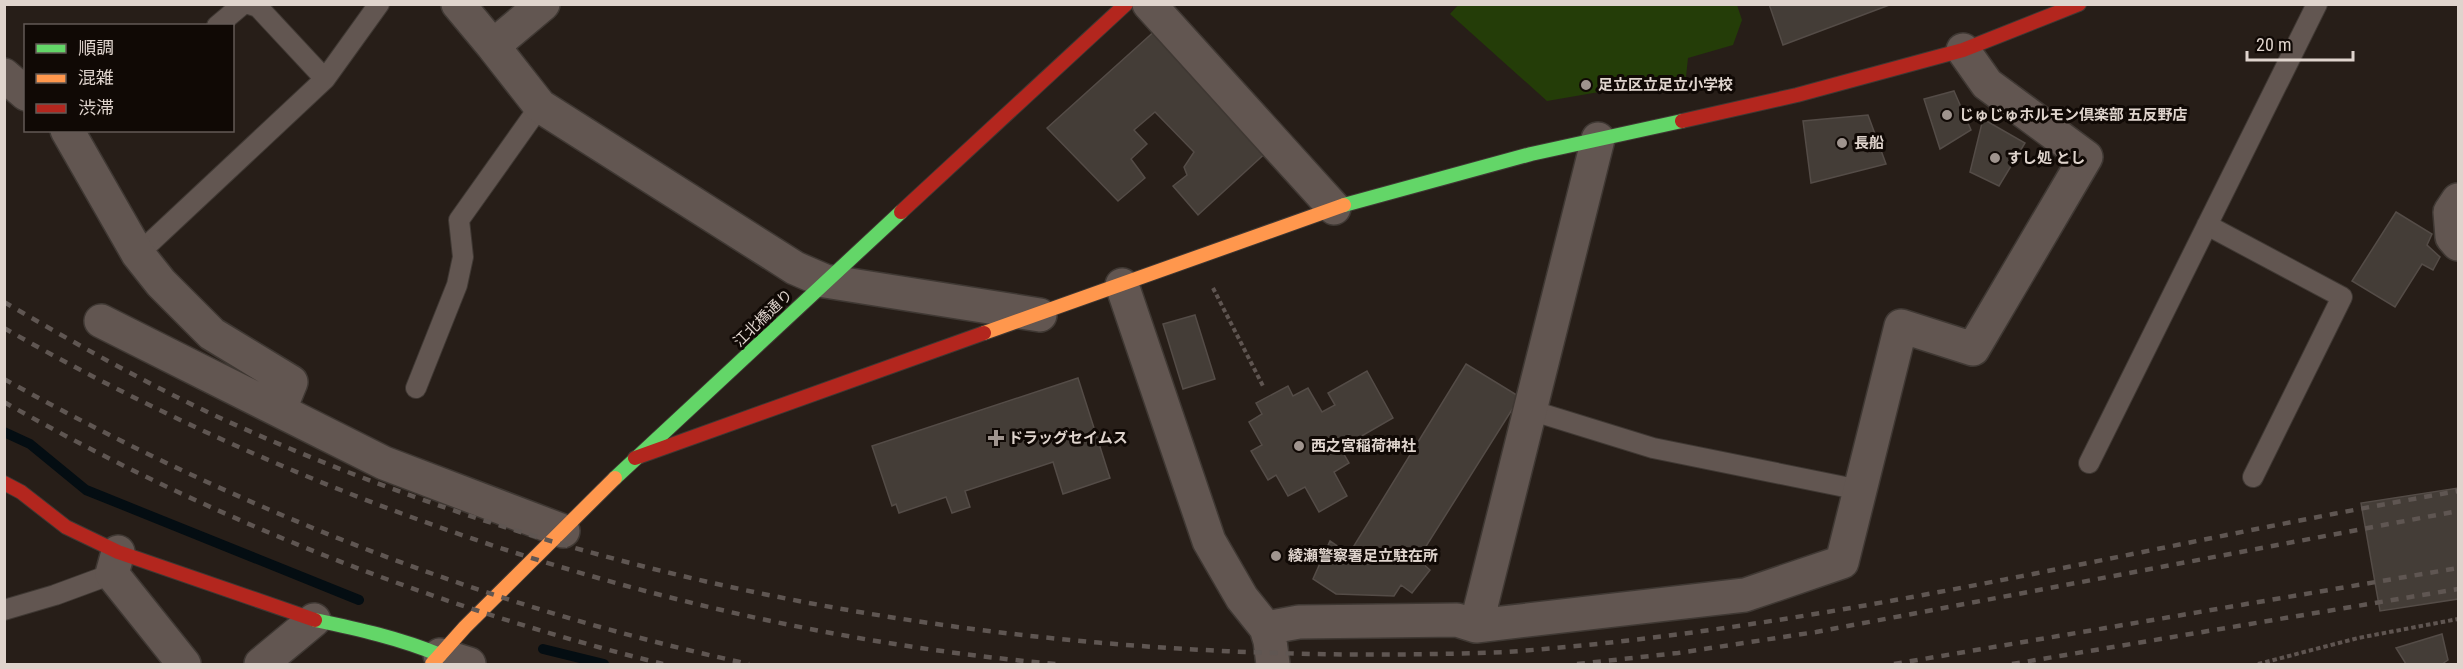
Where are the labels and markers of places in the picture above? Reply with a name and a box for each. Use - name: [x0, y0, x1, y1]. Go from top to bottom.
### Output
- place label: 足立区立足立小学校: [1598, 76, 1733, 94]
- marker: 足立区立足立小学校: [1579, 78, 1593, 92]
- place label: じゅじゅホルモン倶楽部 五反野店: [1959, 106, 2187, 124]
- marker: じゅじゅホルモン倶楽部 五反野店: [1940, 108, 1954, 122]
- place label: 長船: [1854, 134, 1884, 152]
- marker: 長船: [1835, 136, 1849, 150]
- place label: すし処 とし: [2007, 149, 2085, 167]
- marker: すし処 とし: [1988, 151, 2002, 165]
- place label: ドラッグセイムス: [1008, 429, 1128, 447]
- marker: ドラッグセイムス: [989, 431, 1003, 445]
- place label: 西之宮稲荷神社: [1311, 437, 1416, 455]
- marker: 西之宮稲荷神社: [1292, 439, 1306, 453]
- place label: 綾瀬警察署足立駐在所: [1288, 547, 1438, 565]
- marker: 綾瀬警察署足立駐在所: [1269, 549, 1283, 563]

